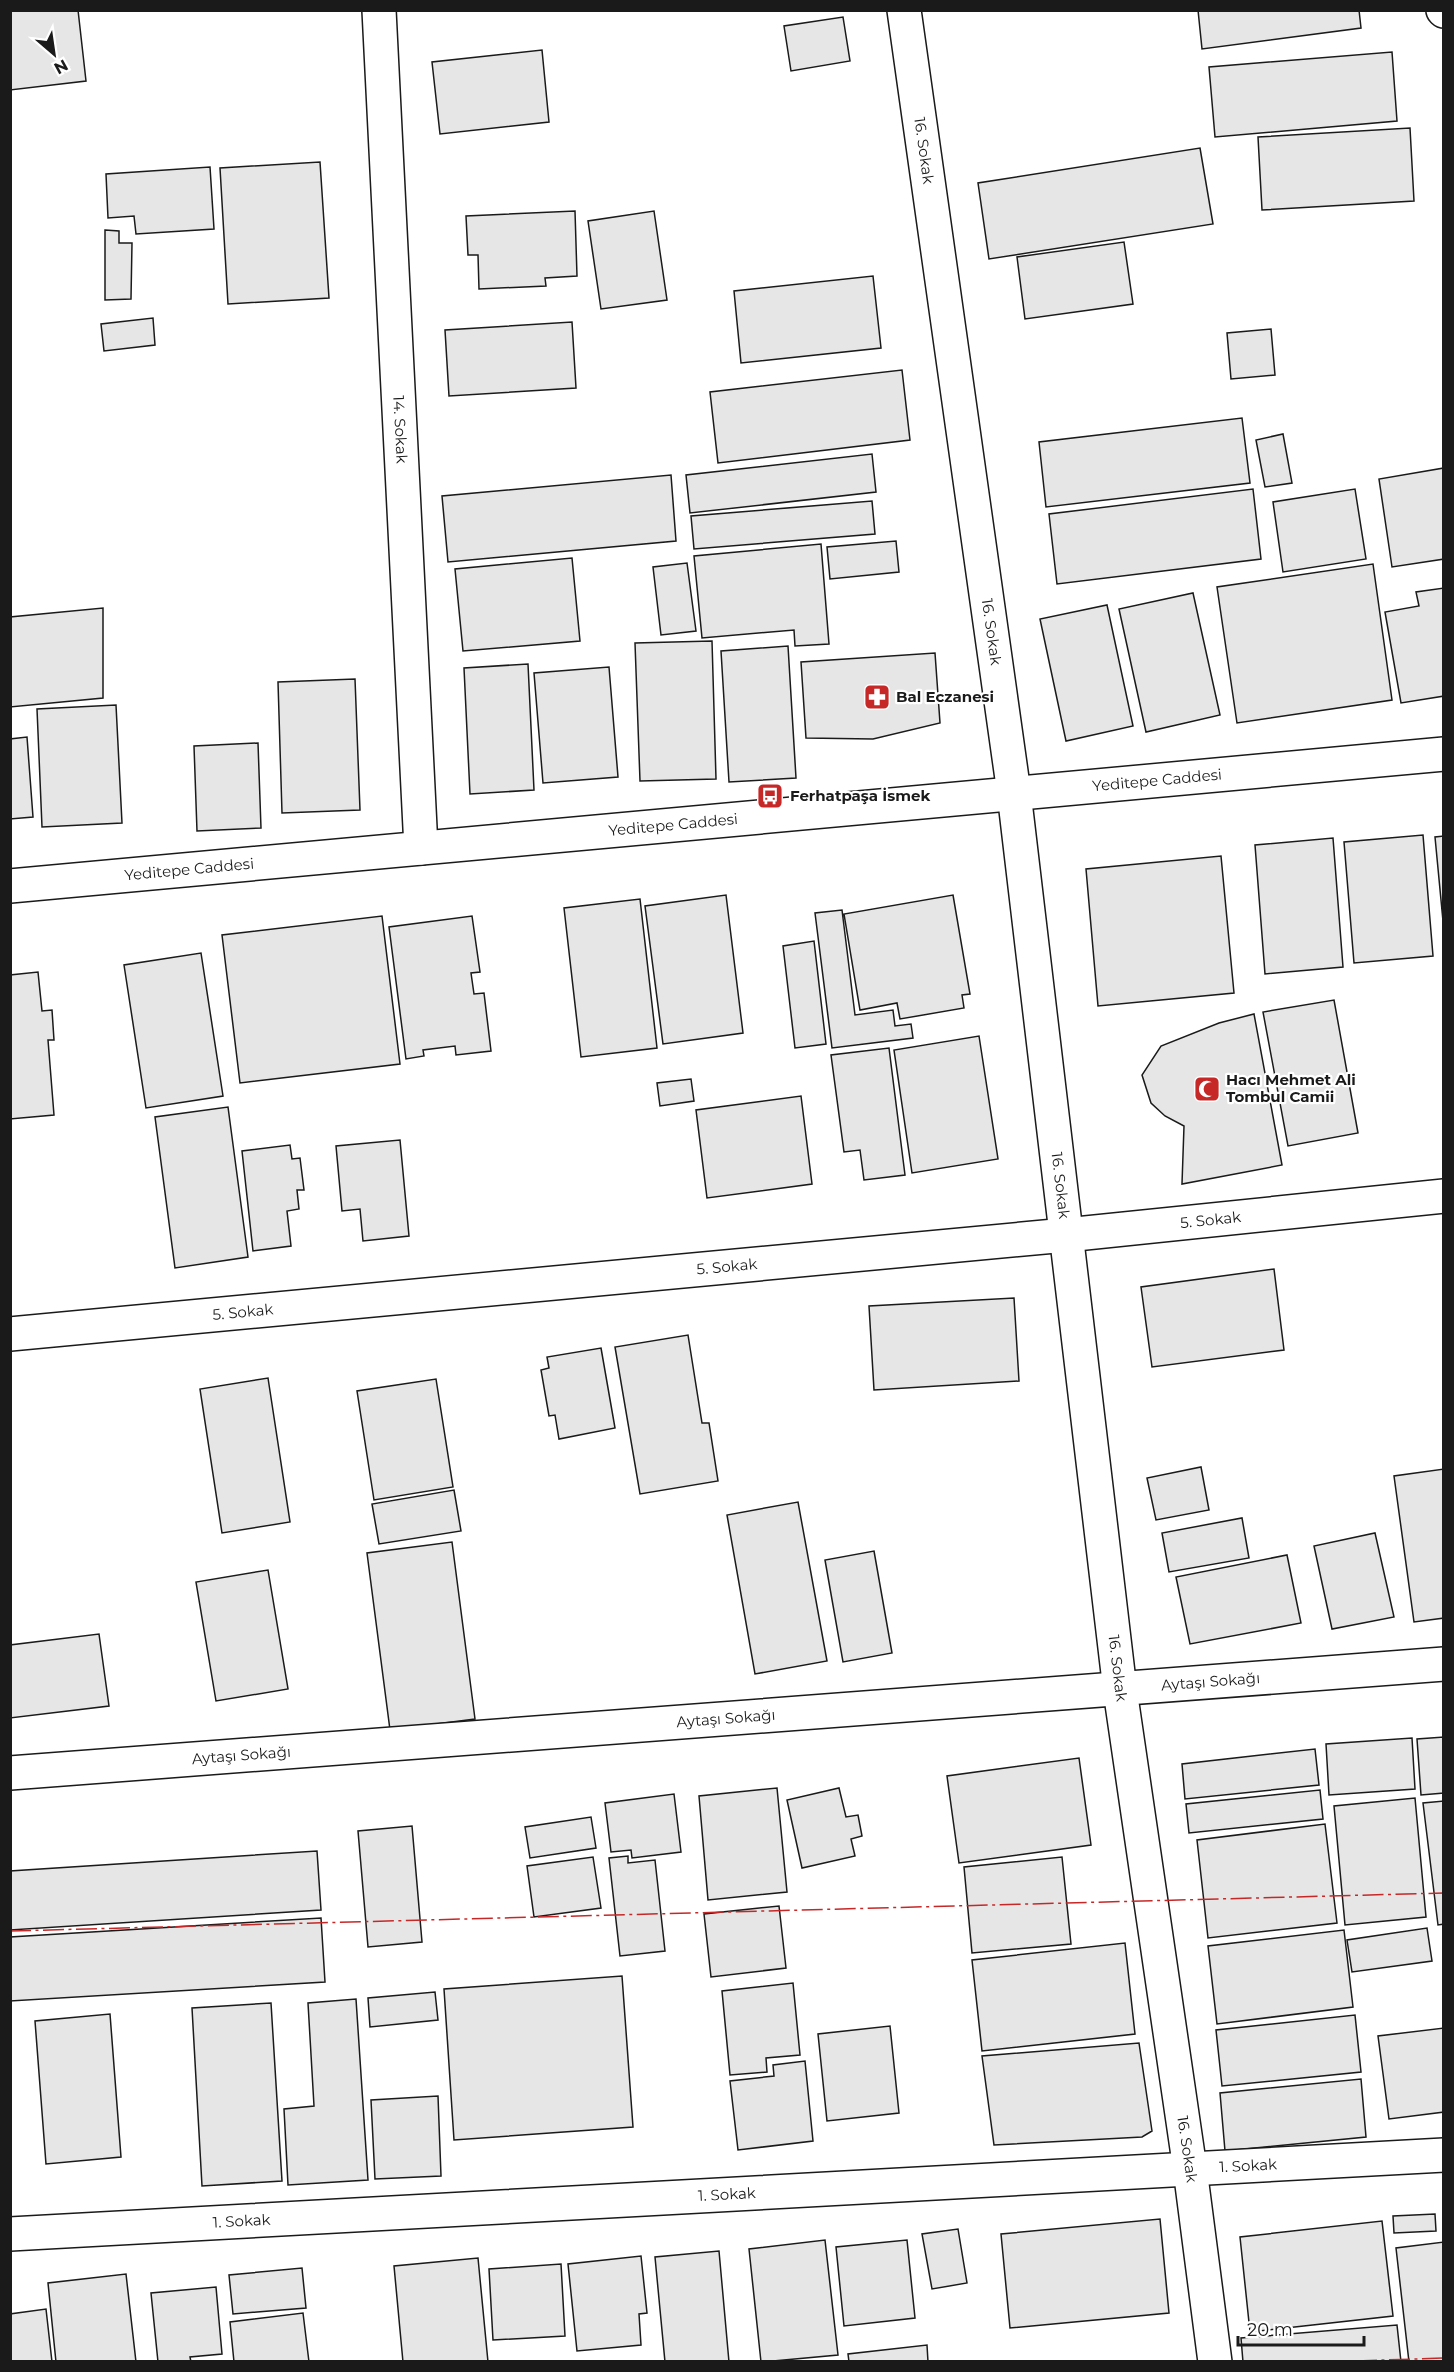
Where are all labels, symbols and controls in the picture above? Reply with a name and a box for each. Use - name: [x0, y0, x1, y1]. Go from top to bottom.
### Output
- north arrow: [24, 24, 84, 84]
- text: N: [51, 55, 71, 78]
- street label: 16. Sokak: [910, 116, 938, 185]
- street label: 14. Sokak: [389, 395, 412, 464]
- street label: 16. Sokak: [978, 597, 1006, 666]
- pharmacy icon: Bal Eczanesi: [862, 682, 892, 712]
- place label: Bal Eczanesi: [896, 687, 994, 706]
- street label: Yeditepe Caddesi: [1092, 764, 1223, 795]
- bus stop icon: Ferhatpaşa İsmek: [755, 781, 785, 811]
- place label: Ferhatpaşa İsmek: [790, 786, 930, 805]
- street label: Yeditepe Caddesi: [608, 809, 739, 840]
- street label: Yeditepe Caddesi: [124, 854, 255, 884]
- place label: Hacı Mehmet Ali Tombul Camii: [1226, 1070, 1356, 1106]
- mosque icon: Hacı Mehmet Ali Tombul Camii: [1192, 1074, 1222, 1104]
- street label: 16. Sokak: [1048, 1151, 1074, 1220]
- street label: 5. Sokak: [1179, 1207, 1242, 1232]
- street label: 5. Sokak: [696, 1254, 758, 1279]
- street label: 5. Sokak: [212, 1299, 274, 1324]
- street label: 16. Sokak: [1105, 1634, 1132, 1703]
- street label: Aytaşı Sokağı: [1160, 1668, 1261, 1694]
- street label: Aytaşı Sokağı: [676, 1705, 776, 1731]
- street label: Aytaşı Sokağı: [191, 1742, 292, 1768]
- street label: 16. Sokak: [1173, 2115, 1202, 2184]
- street label: 1. Sokak: [1219, 2154, 1278, 2176]
- street label: 1. Sokak: [697, 2183, 756, 2205]
- street label: 1. Sokak: [212, 2210, 271, 2232]
- scale bar: [1238, 2309, 1364, 2347]
- text: 20 m: [1247, 2319, 1293, 2341]

